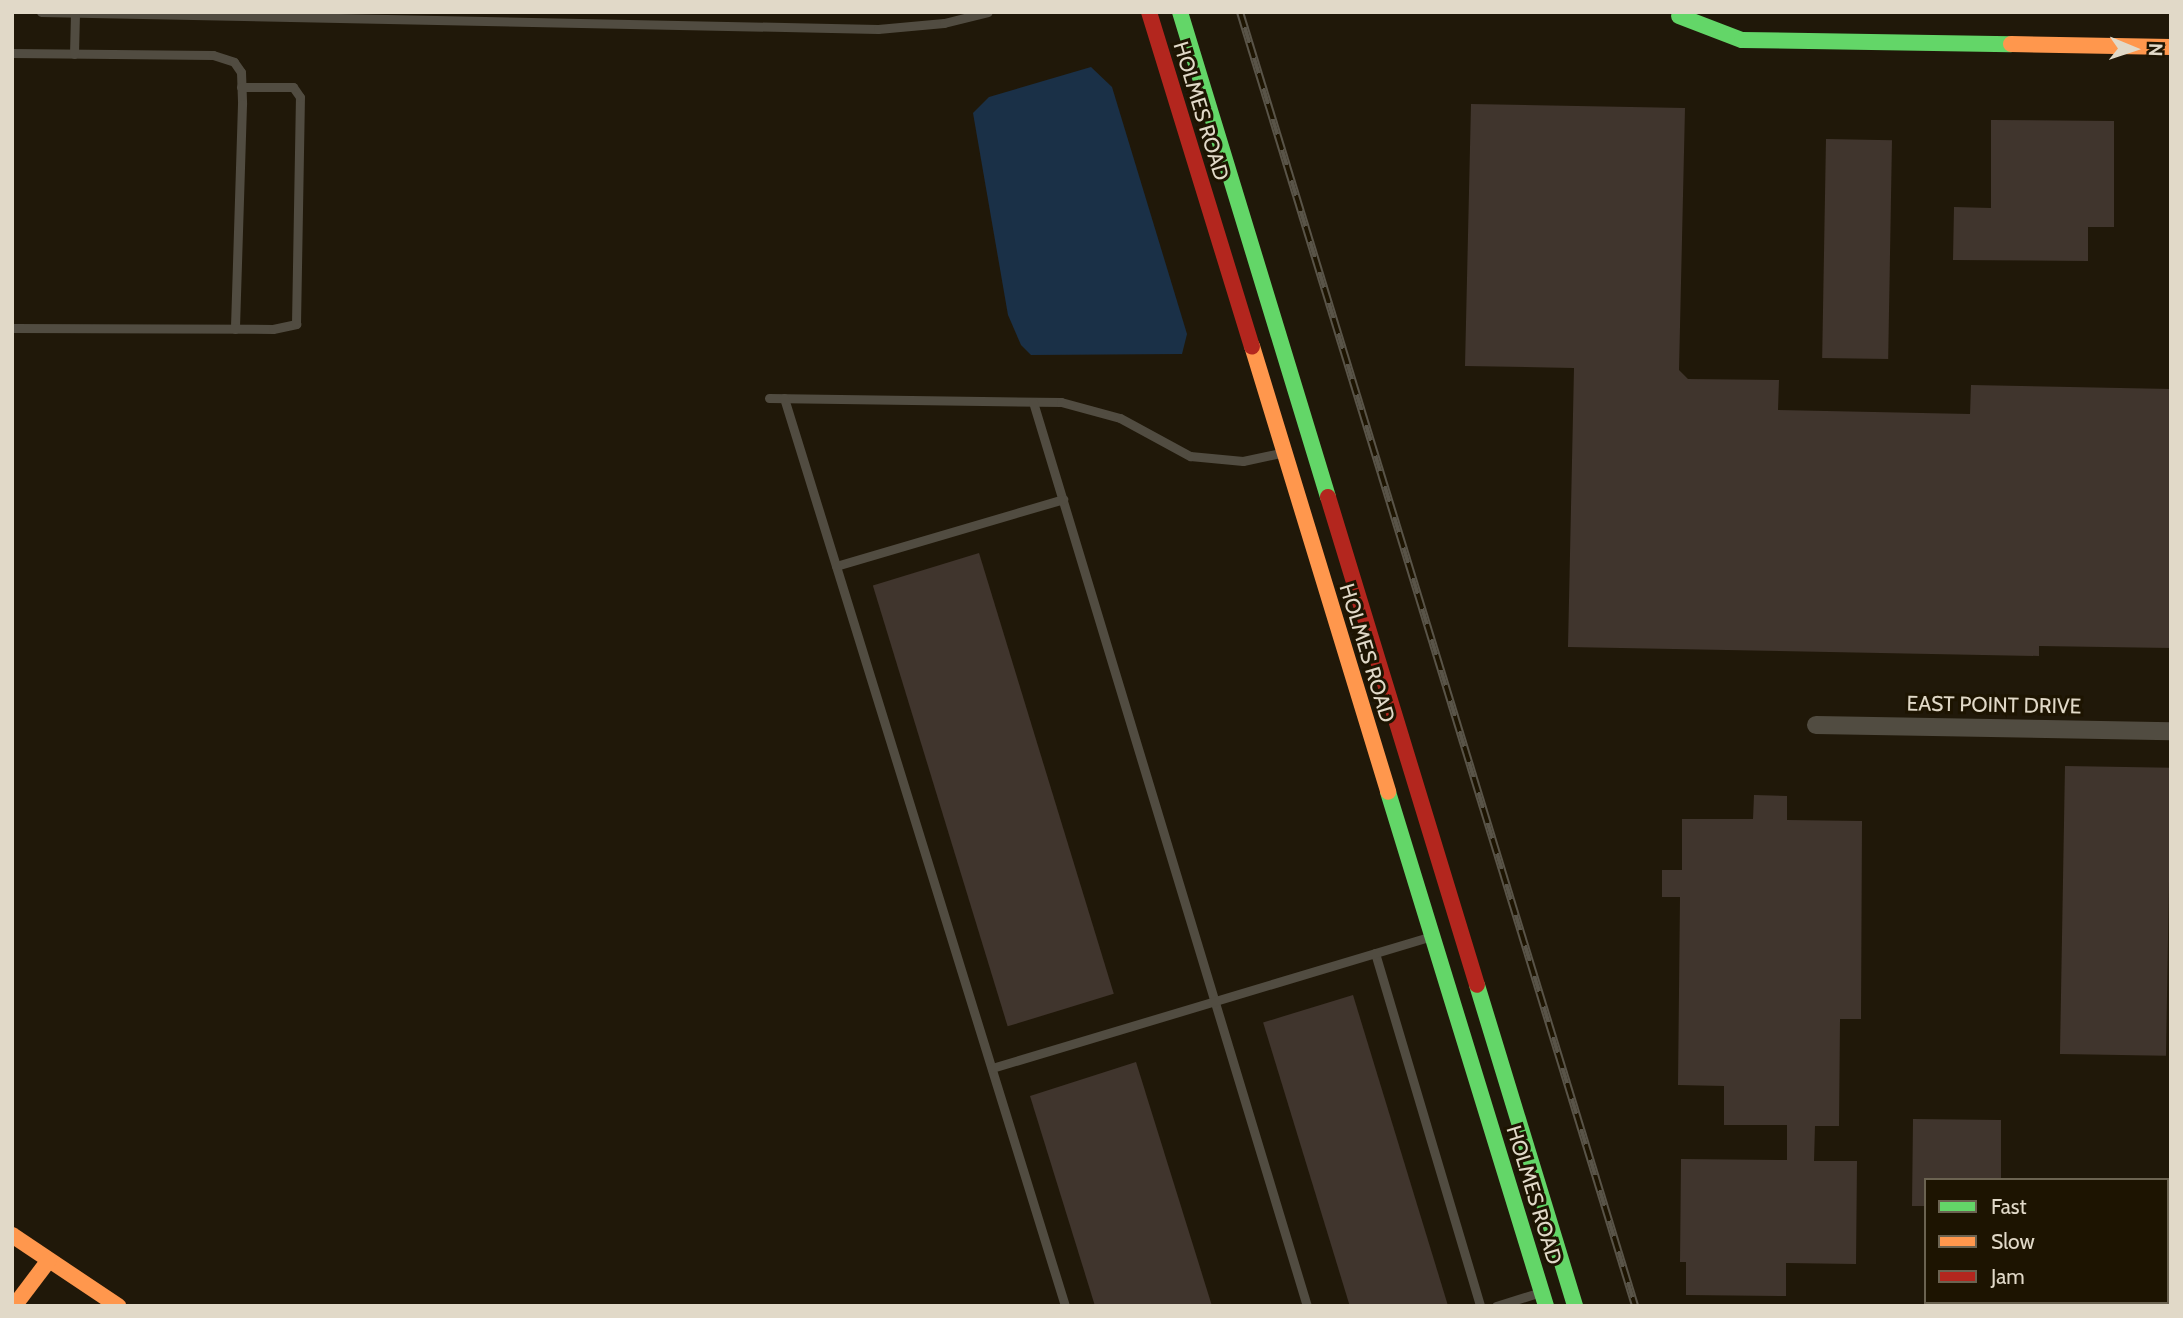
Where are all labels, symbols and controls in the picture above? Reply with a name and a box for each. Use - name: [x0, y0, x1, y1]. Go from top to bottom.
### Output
- north arrow: [2099, 14, 2169, 84]
- street label: HOLMES ROAD: [1168, 39, 1234, 183]
- text: N: [2144, 43, 2167, 57]
- street label: HOLMES ROAD: [1334, 581, 1400, 725]
- street label: EAST POINT DRIVE: [1906, 691, 2082, 719]
- street label: HOLMES ROAD: [1501, 1123, 1567, 1267]
- legend: [1924, 1178, 2169, 1304]
- text: Fast: [1991, 1194, 2027, 1219]
- text: Slow: [1991, 1229, 2035, 1254]
- text: Jam: [1991, 1264, 2025, 1289]

